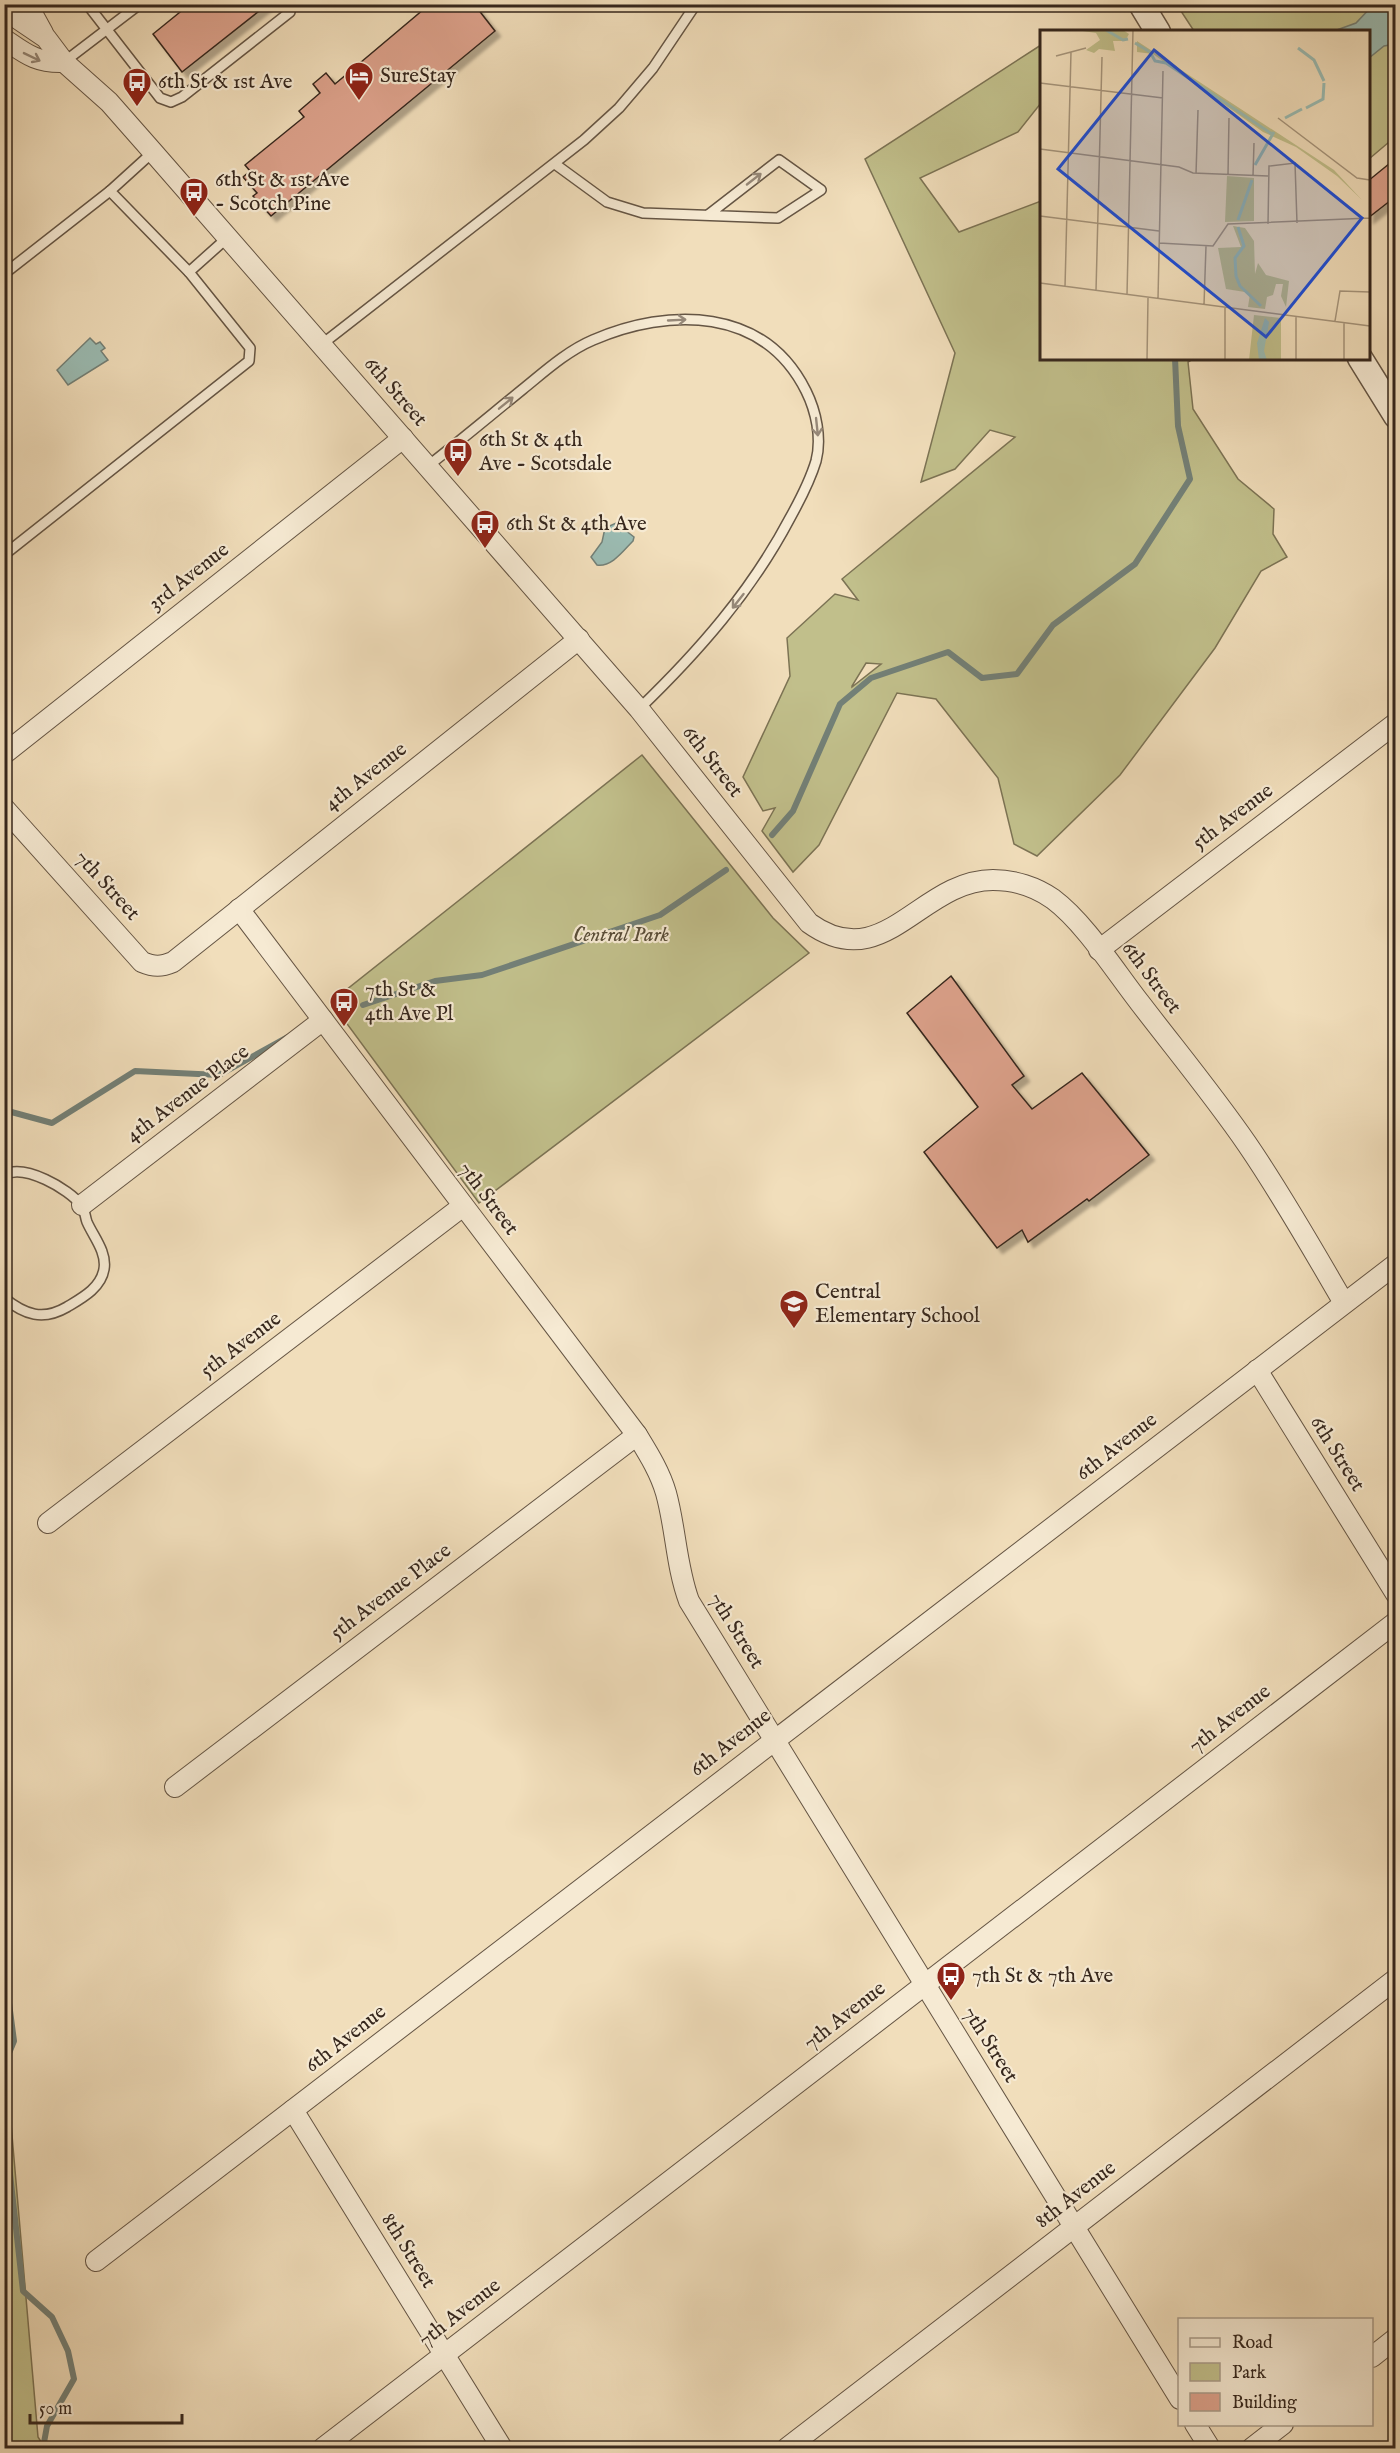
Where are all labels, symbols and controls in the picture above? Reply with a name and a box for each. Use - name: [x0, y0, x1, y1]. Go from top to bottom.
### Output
- inset map: [1040, 30, 1370, 360]
- one-way arrow: [23, 51, 41, 63]
- hotel icon: SureStay: [343, 60, 375, 102]
- place label: SureStay: [380, 63, 457, 90]
- bus stop icon: 6th St & 1st Ave: [121, 66, 153, 108]
- place label: 6th St & 1st Ave: [158, 69, 293, 96]
- place label: 6th St & 1st Ave - Scotch Pine: [215, 167, 350, 218]
- one-way arrow: [746, 173, 762, 186]
- bus stop icon: 6th St & 1st Ave - Scotch Pine: [178, 176, 210, 218]
- one-way arrow: [667, 314, 686, 325]
- street label: 6th Street: [357, 351, 433, 433]
- one-way arrow: [498, 396, 513, 410]
- one-way arrow: [812, 416, 823, 436]
- place label: 6th St & 4th Ave - Scotsdale: [478, 427, 612, 478]
- bus stop icon: 6th St & 4th Ave - Scotsdale: [442, 436, 474, 478]
- bus stop icon: 6th St & 4th Ave: [469, 508, 501, 550]
- place label: 6th St & 4th Ave: [506, 511, 647, 538]
- street label: 3rd Avenue: [143, 537, 235, 617]
- one-way arrow: [732, 592, 745, 608]
- street label: 6th Street: [676, 721, 748, 803]
- street label: 4th Avenue: [319, 736, 413, 818]
- street label: 5th Avenue: [1187, 777, 1279, 856]
- street label: 7th Street: [69, 845, 145, 927]
- park label: Central Park: [573, 922, 670, 949]
- street label: 6th Street: [1115, 936, 1187, 1020]
- place label: 7th St & 4th Ave Pl: [365, 977, 454, 1028]
- bus stop icon: 7th St & 4th Ave Pl: [328, 986, 360, 1028]
- street label: 4th Avenue Place: [121, 1039, 255, 1149]
- street label: 7th Street: [452, 1157, 524, 1241]
- place label: Central Elementary School: [815, 1279, 980, 1330]
- school or university icon: Central Elementary School: [778, 1288, 810, 1330]
- street label: 5th Avenue: [195, 1305, 287, 1384]
- street label: 6th Avenue: [1071, 1407, 1163, 1487]
- street label: 6th Street: [1303, 1411, 1371, 1497]
- street label: 5th Avenue Place: [325, 1537, 457, 1646]
- street label: 7th Street: [702, 1588, 770, 1674]
- street label: 7th Avenue: [1183, 1678, 1277, 1759]
- street label: 6th Avenue: [685, 1703, 777, 1783]
- bus stop icon: 7th St & 7th Ave: [935, 1960, 967, 2002]
- place label: 7th St & 7th Ave: [972, 1963, 1113, 1990]
- street label: 7th Avenue: [798, 1975, 892, 2056]
- street label: 6th Avenue: [300, 1999, 392, 2079]
- street label: 7th Street: [956, 2002, 1024, 2088]
- street label: 8th Avenue: [1030, 2155, 1122, 2235]
- street label: 8th Street: [374, 2208, 442, 2294]
- street label: 7th Avenue: [413, 2272, 507, 2353]
- legend: [1178, 2318, 1373, 2426]
- text: Road: [1232, 2332, 1273, 2355]
- text: Park: [1232, 2362, 1267, 2385]
- scale bar: [30, 2387, 182, 2425]
- text: Building: [1232, 2392, 1297, 2415]
- text: 50 m: [39, 2398, 72, 2421]

